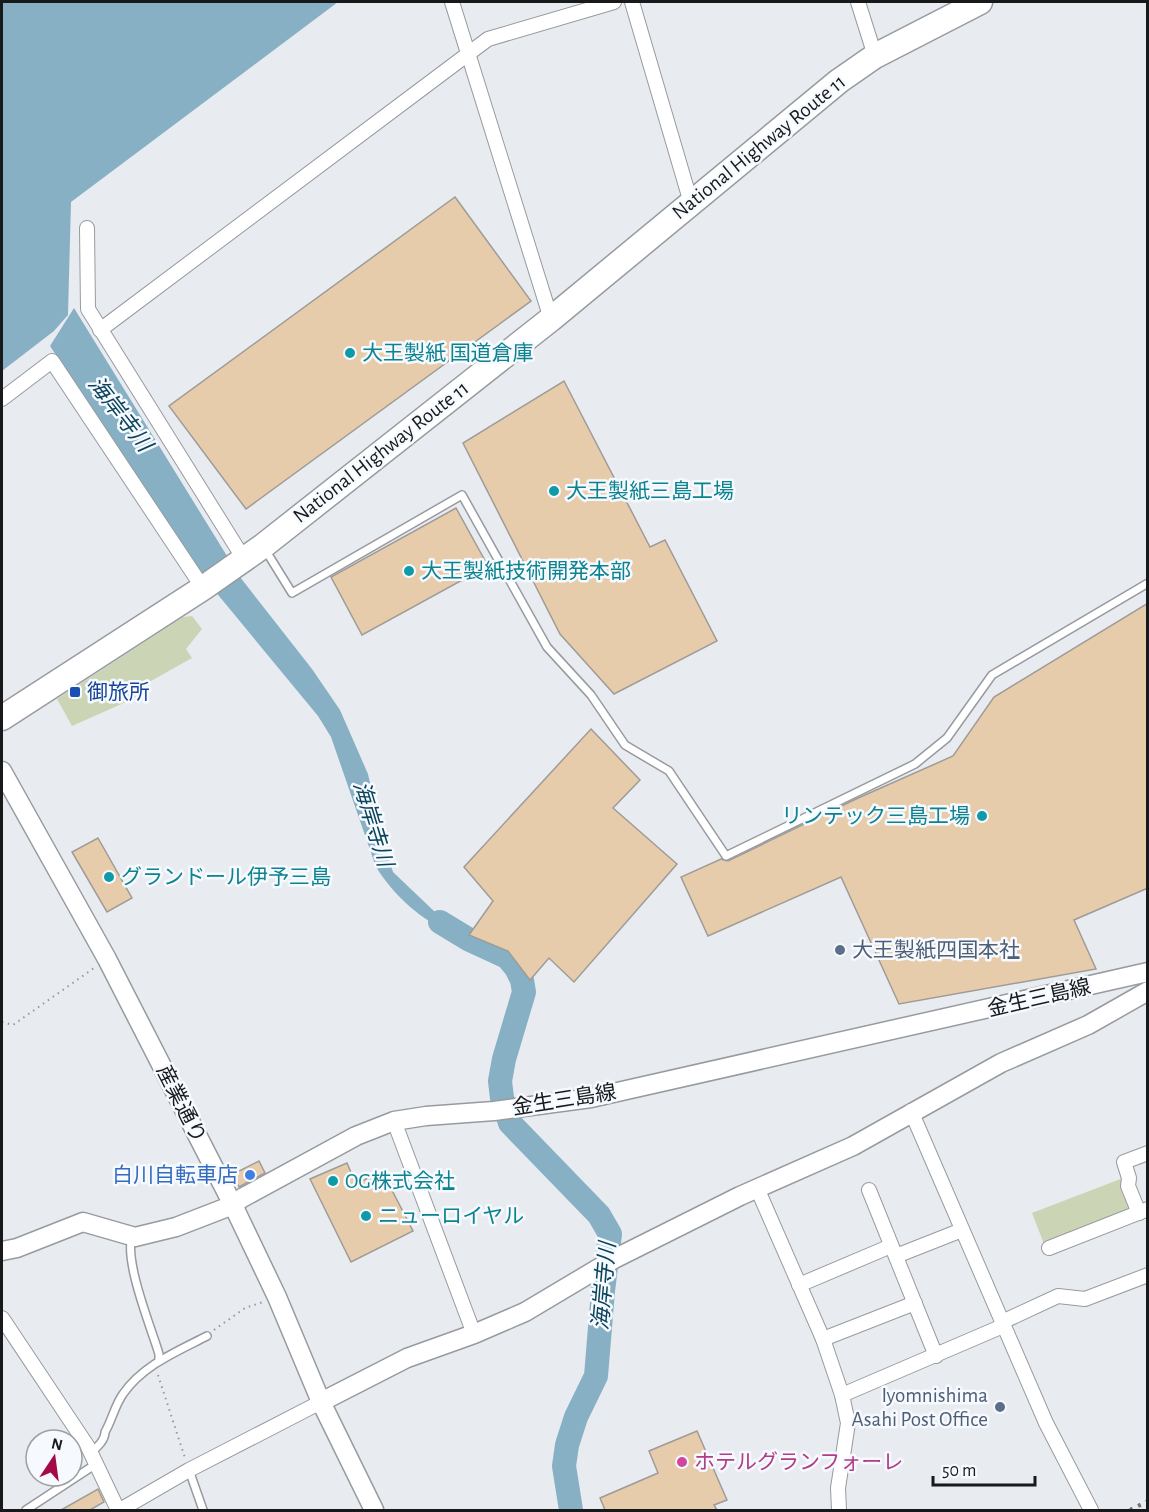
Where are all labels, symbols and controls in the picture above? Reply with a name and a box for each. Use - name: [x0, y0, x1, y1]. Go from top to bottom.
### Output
- street label: National Highway Route 11: [668, 71, 850, 223]
- place label: 大王製紙 国道倉庫: [362, 342, 533, 364]
- marker: 大王製紙 国道倉庫: [343, 346, 357, 360]
- water label: 海岸寺川: [84, 372, 158, 457]
- street label: National Highway Route 11: [289, 377, 473, 527]
- place label: 大王製紙三島工場: [566, 480, 734, 502]
- marker: 大王製紙三島工場: [547, 484, 561, 498]
- place label: 大王製紙技術開発本部: [421, 560, 631, 582]
- marker: 大王製紙技術開発本部: [402, 564, 416, 578]
- place label: 御旅所: [87, 681, 150, 703]
- marker: 御旅所: [68, 685, 82, 699]
- water label: 海岸寺川: [350, 778, 398, 871]
- place label: リンテック三島工場: [781, 805, 970, 827]
- marker: リンテック三島工場: [975, 809, 989, 823]
- place label: グランドール伊予三島: [121, 866, 331, 888]
- marker: グランドール伊予三島: [102, 870, 116, 884]
- place label: 大王製紙四国本社: [852, 939, 1020, 961]
- marker: 大王製紙四国本社: [833, 943, 847, 957]
- street label: 金生三島線: [985, 975, 1093, 1020]
- street label: 産業通り: [153, 1061, 210, 1146]
- street label: 金生三島線: [510, 1080, 617, 1119]
- place label: 白川自転車店: [112, 1164, 238, 1186]
- marker: 白川自転車店: [243, 1168, 257, 1182]
- place label: OG株式会社: [345, 1170, 455, 1192]
- marker: OG株式会社: [326, 1174, 340, 1188]
- place label: ニューロイヤル: [378, 1206, 524, 1227]
- marker: ニューロイヤル: [359, 1209, 373, 1223]
- water label: 海岸寺川: [588, 1239, 619, 1331]
- place label: Iyomnishima Asahi Post Office: [852, 1385, 988, 1430]
- marker: Iyomnishima Asahi Post Office: [993, 1400, 1007, 1414]
- north arrow: [24, 1428, 84, 1488]
- text: N: [50, 1435, 64, 1453]
- scale bar: [933, 1449, 1035, 1487]
- place label: ホテルグランフォーレ: [694, 1451, 903, 1473]
- marker: ホテルグランフォーレ: [675, 1455, 689, 1469]
- text: 50 m: [942, 1462, 976, 1480]

